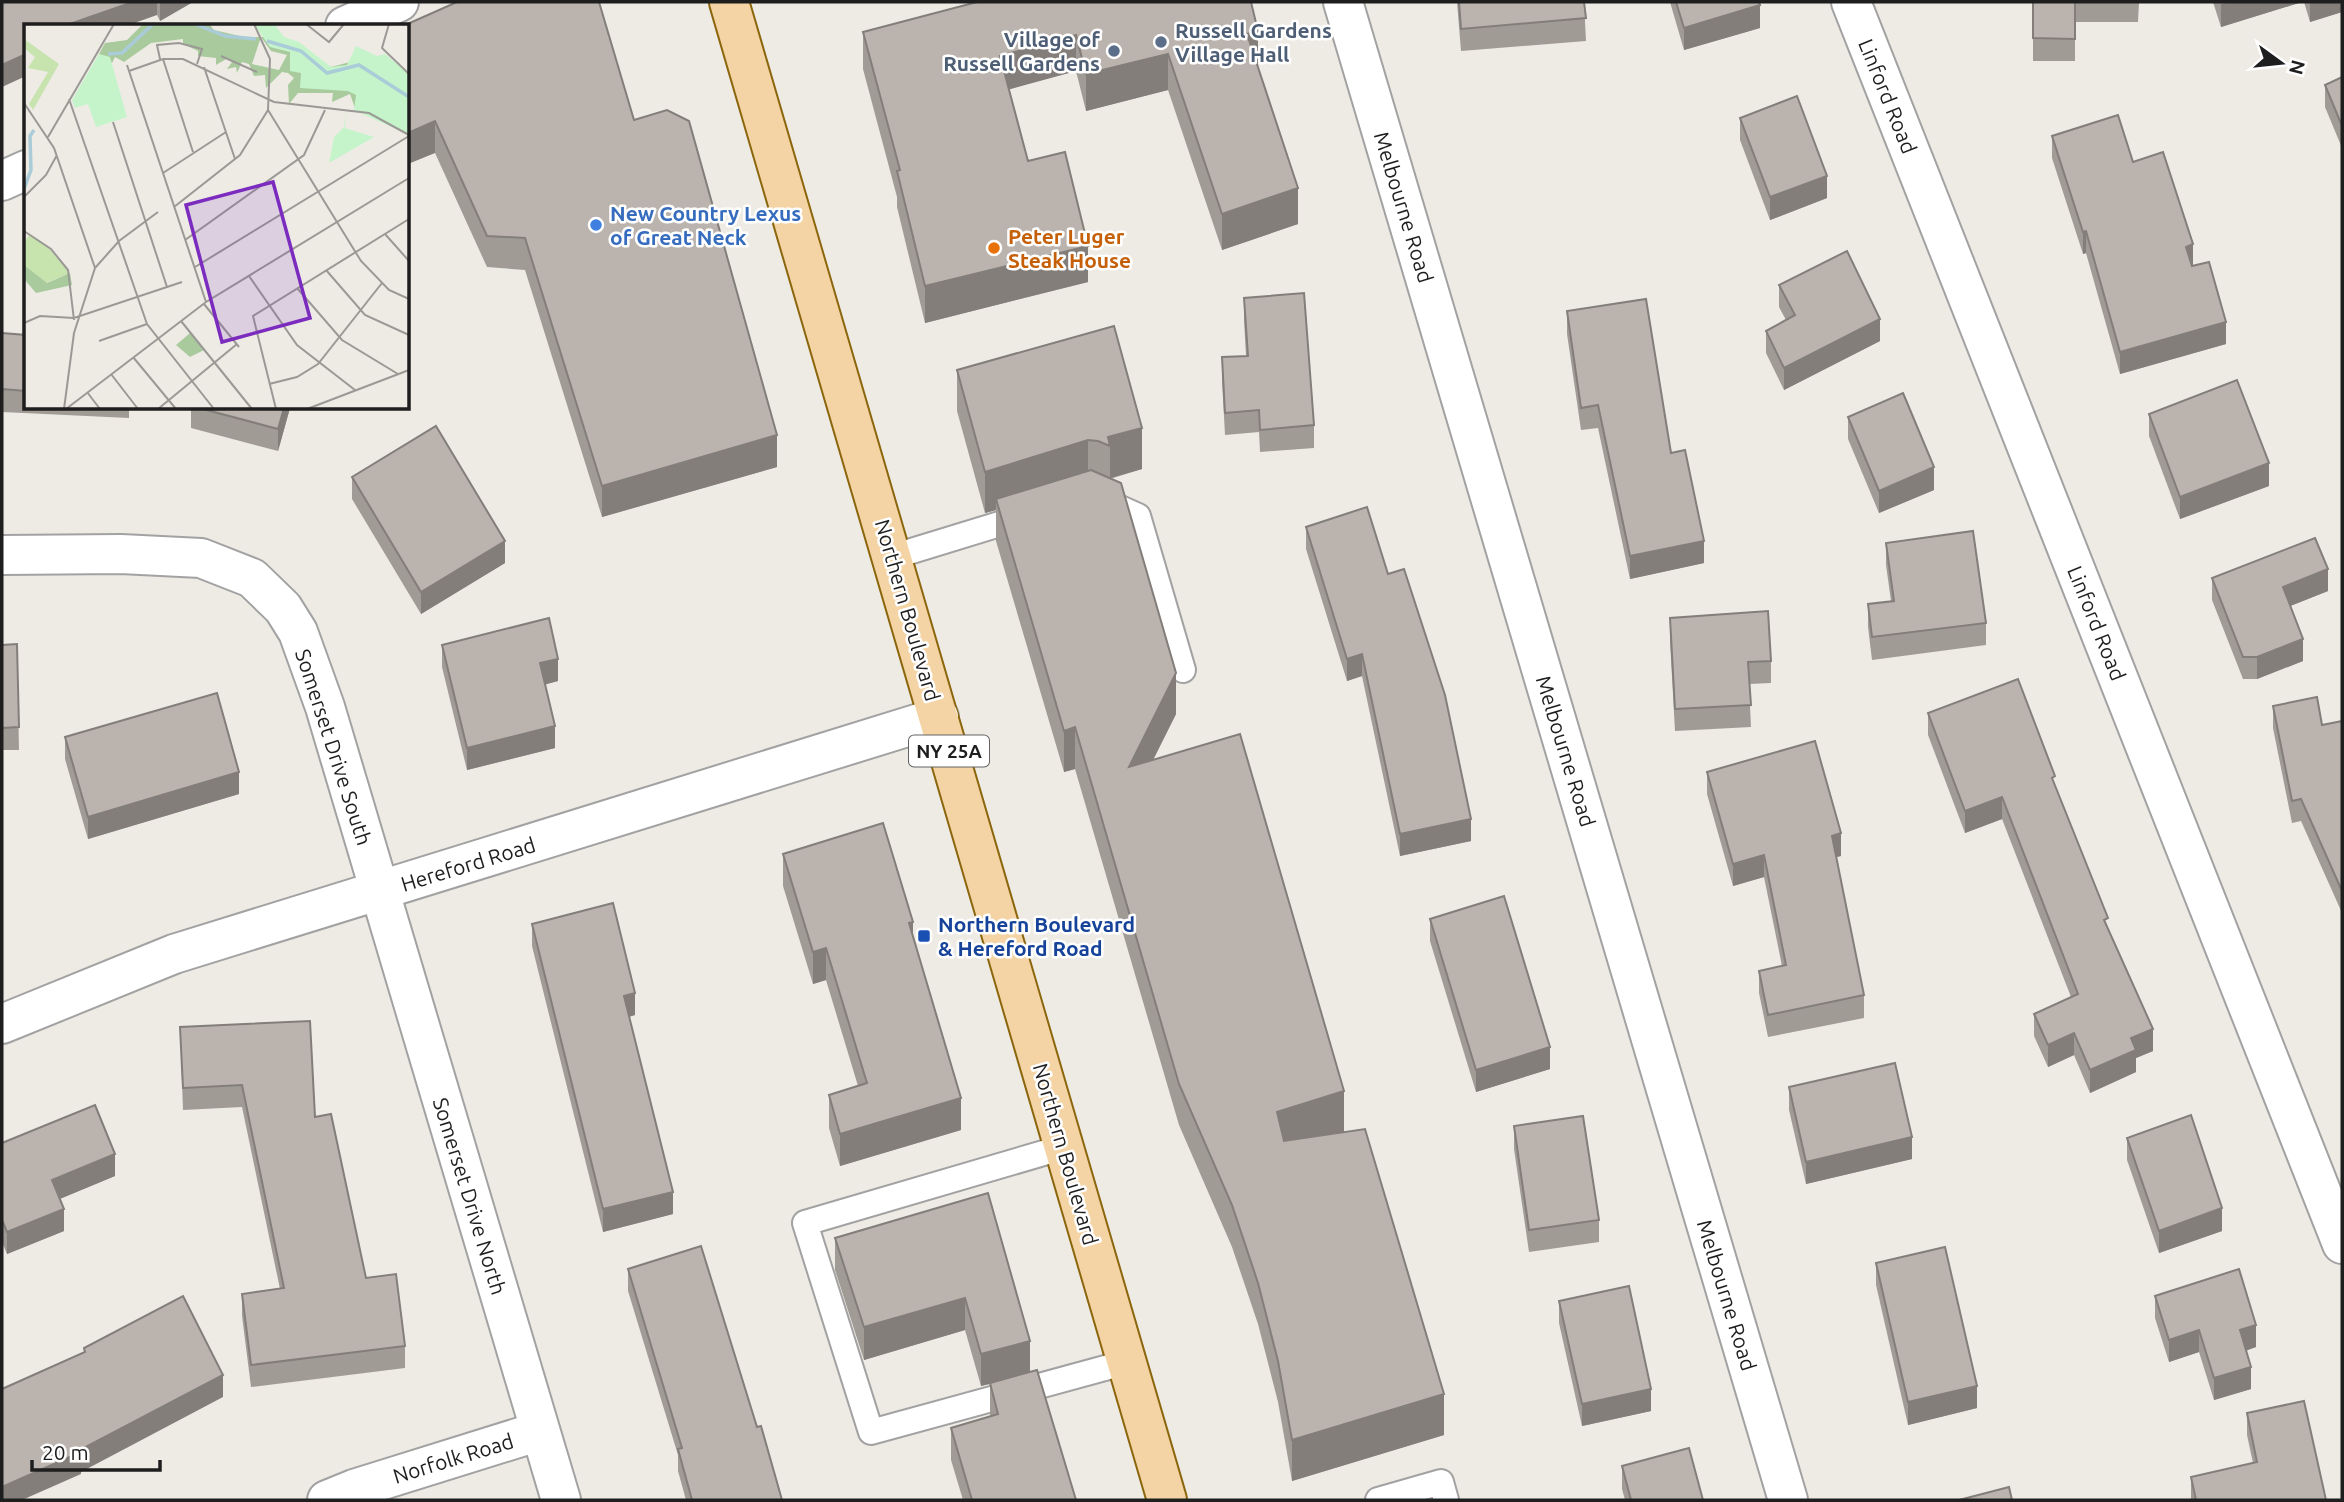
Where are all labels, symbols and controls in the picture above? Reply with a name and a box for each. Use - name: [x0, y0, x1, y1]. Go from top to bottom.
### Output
- place label: Russell Gardens Village Hall: [1175, 18, 1332, 66]
- inset map: [24, 24, 410, 410]
- place label: Village of Russell Gardens: [943, 27, 1100, 75]
- north arrow: [2246, 28, 2316, 98]
- marker: Russell Gardens Village Hall: [1153, 34, 1169, 50]
- street label: Linford Road: [1854, 35, 1922, 157]
- marker: Village of Russell Gardens: [1106, 43, 1122, 59]
- text: N: [2285, 58, 2310, 77]
- street label: Melbourne Road: [1370, 129, 1438, 285]
- place label: New Country Lexus of Great Neck: [610, 201, 801, 249]
- marker: New Country Lexus of Great Neck: [588, 217, 604, 233]
- place label: Peter Luger Steak House: [1008, 224, 1131, 272]
- marker: Peter Luger Steak House: [986, 240, 1002, 256]
- street label: Northern Boulevard: [871, 516, 945, 704]
- street label: Linford Road: [2063, 562, 2131, 684]
- street label: Somerset Drive South: [291, 646, 377, 848]
- street label: Melbourne Road: [1532, 673, 1600, 829]
- road number: NY 25A: [909, 736, 989, 766]
- street label: Hereford Road: [398, 832, 538, 896]
- place label: Northern Boulevard & Hereford Road: [938, 912, 1135, 960]
- marker: Northern Boulevard & Hereford Road: [916, 928, 932, 944]
- street label: Northern Boulevard: [1029, 1060, 1103, 1248]
- street label: Somerset Drive North: [429, 1095, 511, 1297]
- street label: Melbourne Road: [1693, 1217, 1761, 1373]
- scale bar: [32, 1428, 159, 1472]
- street label: Norfolk Road: [390, 1428, 516, 1488]
- text: 20 m: [42, 1440, 89, 1464]

